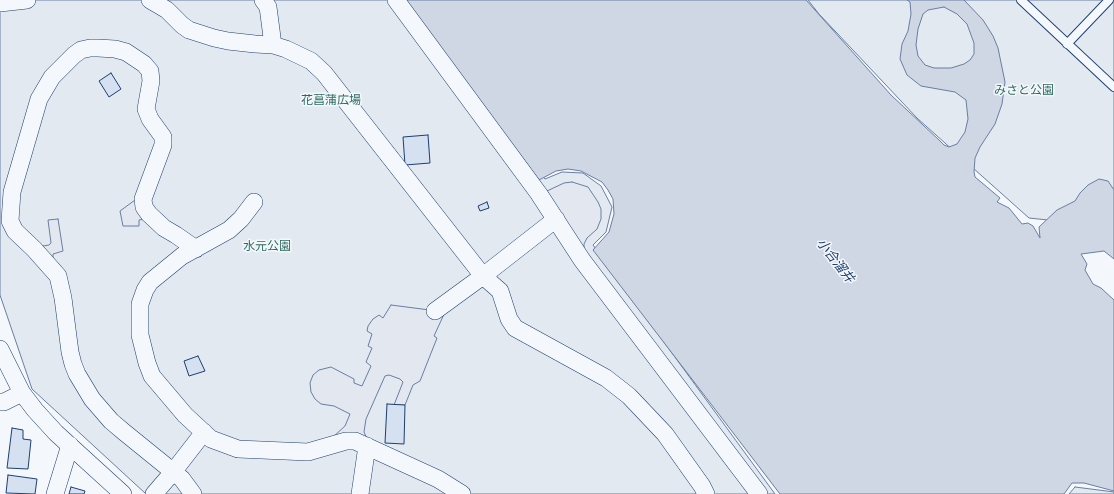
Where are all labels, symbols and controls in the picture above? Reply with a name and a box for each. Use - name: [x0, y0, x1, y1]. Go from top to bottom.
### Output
- park label: みさと公園: [994, 84, 1054, 98]
- park label: 花菖蒲広場: [301, 94, 361, 108]
- water label: 小合溜井: [813, 236, 857, 286]
- park label: 水元公園: [243, 240, 291, 254]

